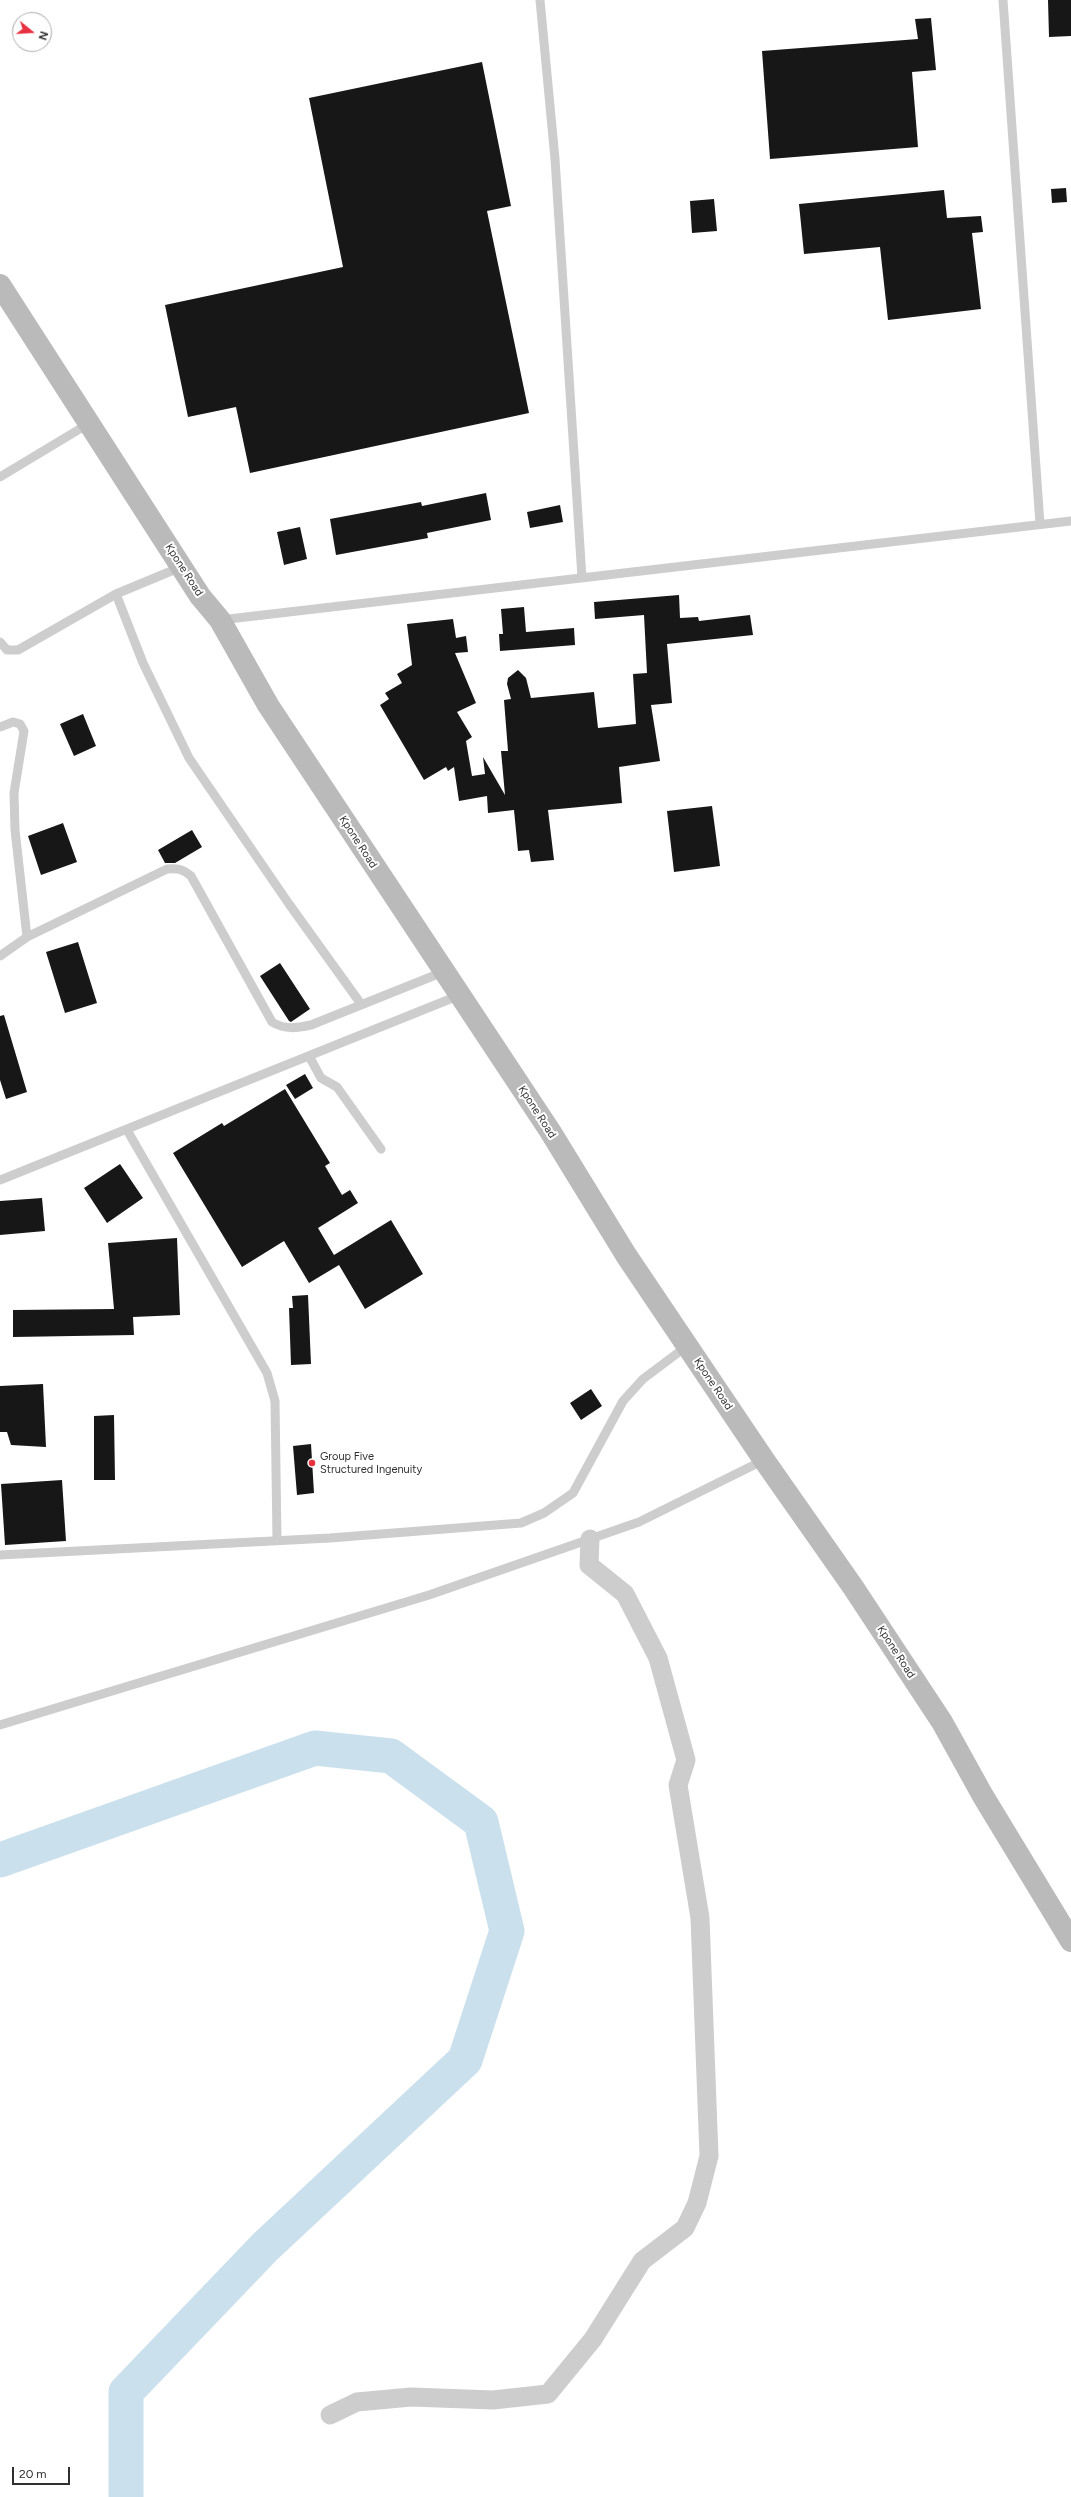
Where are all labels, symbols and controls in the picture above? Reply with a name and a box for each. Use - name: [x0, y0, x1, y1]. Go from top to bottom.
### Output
- north arrow: [12, 12, 52, 52]
- text: N: [35, 29, 50, 42]
- street label: Kpone Road: [162, 541, 206, 599]
- street label: Kpone Road: [336, 813, 380, 871]
- street label: Kpone Road: [515, 1083, 559, 1141]
- street label: Kpone Road: [691, 1356, 735, 1412]
- place label: Group Five Structured Ingenuity: [320, 1450, 422, 1476]
- marker: Group Five Structured Ingenuity: [307, 1458, 317, 1468]
- street label: Kpone Road: [874, 1623, 918, 1681]
- scale bar: [14, 2459, 72, 2485]
- text: 20 m: [19, 2467, 47, 2481]

